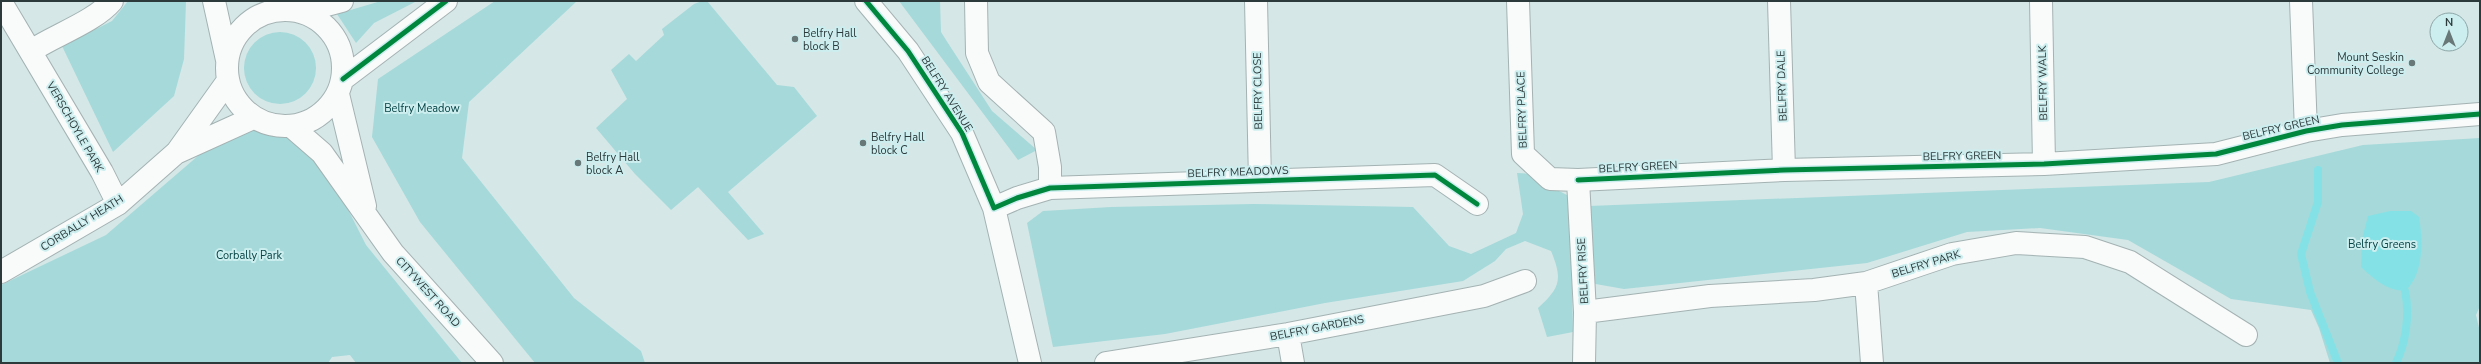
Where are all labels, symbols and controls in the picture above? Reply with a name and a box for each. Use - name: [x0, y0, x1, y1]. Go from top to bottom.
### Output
- north arrow: [2429, 12, 2469, 52]
- text: N: [2445, 15, 2453, 30]
- place label: Belfry Hall block B: [803, 26, 857, 54]
- marker: Belfry Hall block B: [790, 34, 800, 44]
- street label: BELFRY WALK: [2035, 44, 2051, 121]
- street label: BELFRY DALE: [1773, 50, 1791, 122]
- place label: Mount Seskin Community College: [2307, 50, 2404, 78]
- street label: BELFRY CLOSE: [1250, 52, 1266, 130]
- street label: BELFRY AVENUE: [918, 53, 976, 135]
- marker: Mount Seskin Community College: [2407, 58, 2417, 68]
- street label: BELFRY PLACE: [1513, 71, 1531, 149]
- street label: VERSCHOYLE PARK: [42, 78, 108, 176]
- park label: Belfry Meadow: [384, 101, 460, 116]
- street label: BELFRY GREEN: [2241, 112, 2321, 144]
- place label: Belfry Hall block C: [871, 130, 925, 158]
- marker: Belfry Hall block C: [858, 138, 868, 148]
- street label: BELFRY GREEN: [1922, 148, 2002, 164]
- place label: Belfry Hall block A: [586, 150, 640, 178]
- street label: BELFRY GREEN: [1598, 157, 1678, 177]
- marker: Belfry Hall block A: [573, 158, 583, 168]
- street label: BELFRY MEADOWS: [1187, 163, 1289, 181]
- street label: CORBALLY HEATH: [38, 191, 126, 255]
- park label: Belfry Greens: [2348, 237, 2416, 252]
- street label: BELFRY RISE: [1574, 238, 1592, 304]
- street label: BELFRY PARK: [1890, 246, 1963, 282]
- park label: Corbally Park: [216, 248, 283, 263]
- street label: CITYWEST ROAD: [392, 254, 464, 330]
- street label: BELFRY GARDENS: [1269, 311, 1365, 344]

